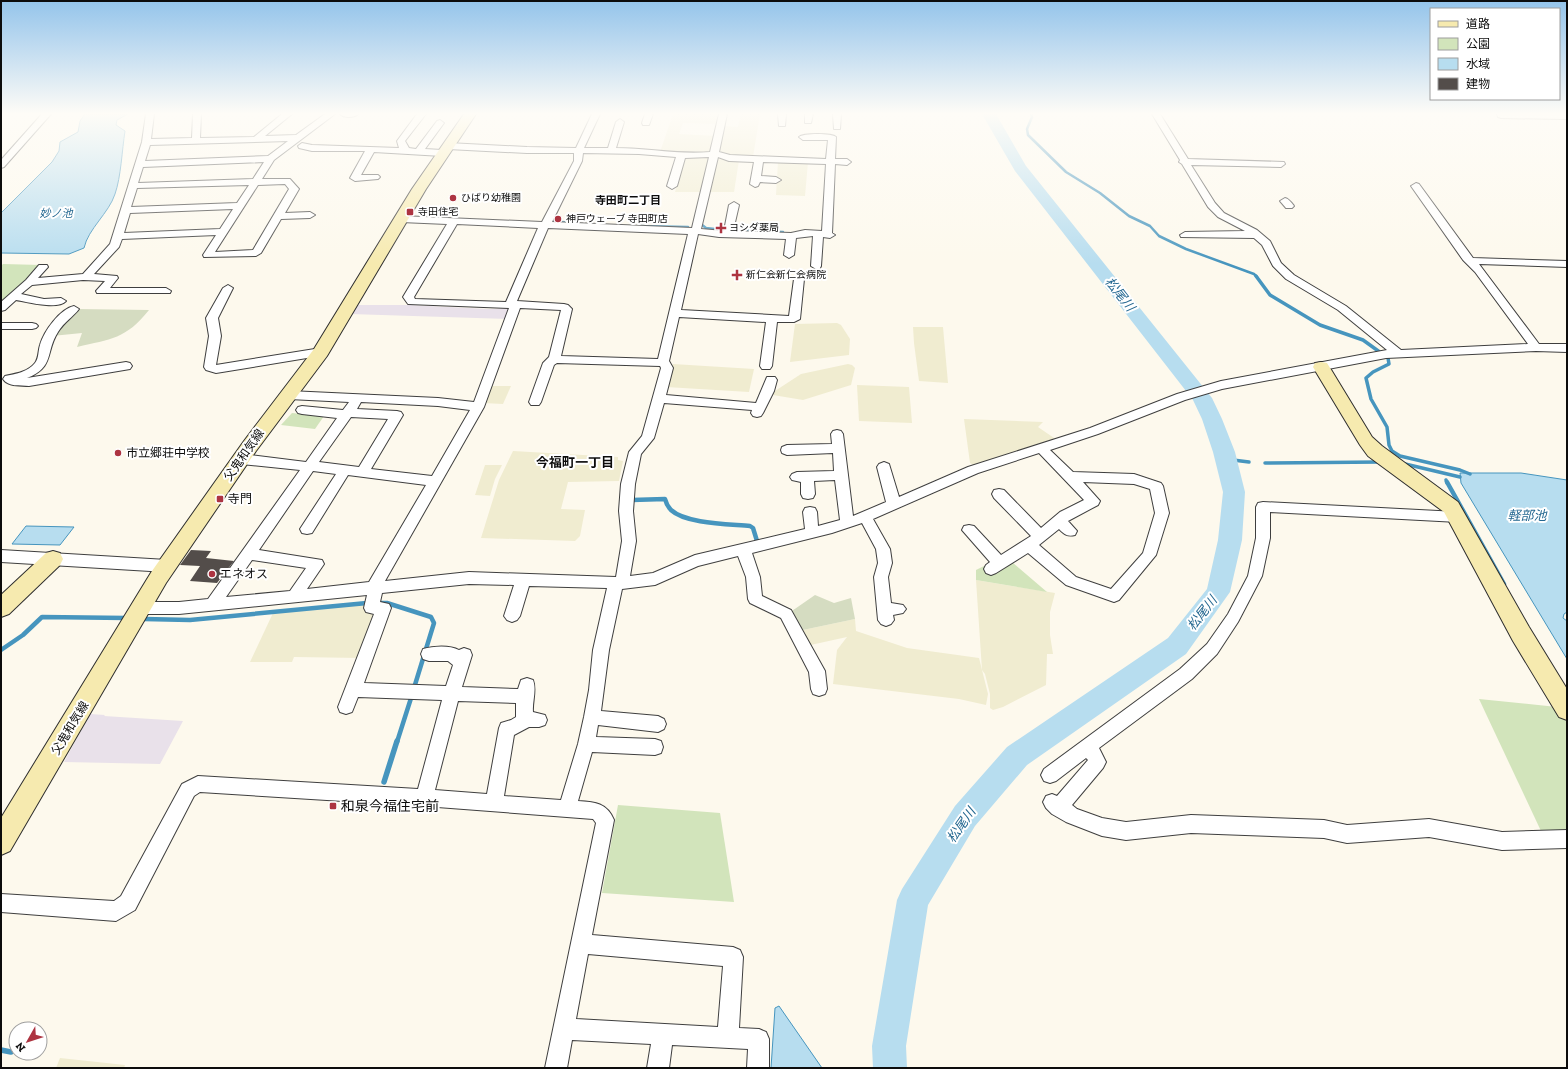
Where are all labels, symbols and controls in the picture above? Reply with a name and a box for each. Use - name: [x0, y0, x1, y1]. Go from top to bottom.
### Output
- legend: [1430, 8, 1560, 100]
- text: 道路: [1466, 17, 1490, 31]
- text: 公園: [1466, 37, 1490, 51]
- text: 水域: [1466, 57, 1490, 71]
- text: 建物: [1466, 77, 1490, 91]
- place label: ひばり幼稚園: [461, 192, 521, 204]
- marker: ひばり幼稚園: [448, 193, 458, 203]
- district label: 寺田町二丁目: [595, 194, 661, 207]
- place label: 寺田住宅: [418, 206, 458, 218]
- water label: 妙ノ池: [40, 207, 73, 220]
- marker: 寺田住宅: [405, 207, 415, 217]
- place label: 神戸ウェーブ 寺田町店: [566, 213, 668, 225]
- marker: 神戸ウェーブ 寺田町店: [553, 214, 563, 224]
- place label: ヨシダ薬局: [729, 222, 779, 234]
- marker: ヨシダ薬局: [716, 223, 726, 233]
- marker: 新仁会新仁会病院: [731, 269, 743, 281]
- place label: 新仁会新仁会病院: [746, 269, 826, 281]
- water label: 松尾川: [1102, 274, 1139, 316]
- street label: 父鬼和気線: [221, 426, 267, 484]
- place label: 市立郷荘中学校: [126, 446, 210, 460]
- marker: 市立郷荘中学校: [113, 448, 123, 458]
- district label: 今福町一丁目: [536, 455, 614, 470]
- place label: 寺門: [228, 492, 252, 506]
- marker: 寺門: [215, 494, 225, 504]
- water label: 軽部池: [1507, 508, 1548, 523]
- place label: エネオス: [220, 567, 268, 581]
- marker: エネオス: [207, 569, 217, 579]
- water label: 松尾川: [1184, 591, 1221, 633]
- street label: 父鬼和気線: [49, 699, 91, 757]
- place label: 和泉今福住宅前: [341, 798, 439, 815]
- marker: 和泉今福住宅前: [328, 801, 338, 811]
- water label: 松尾川: [944, 803, 979, 845]
- north arrow: [8, 1021, 48, 1061]
- text: N: [13, 1039, 28, 1054]

